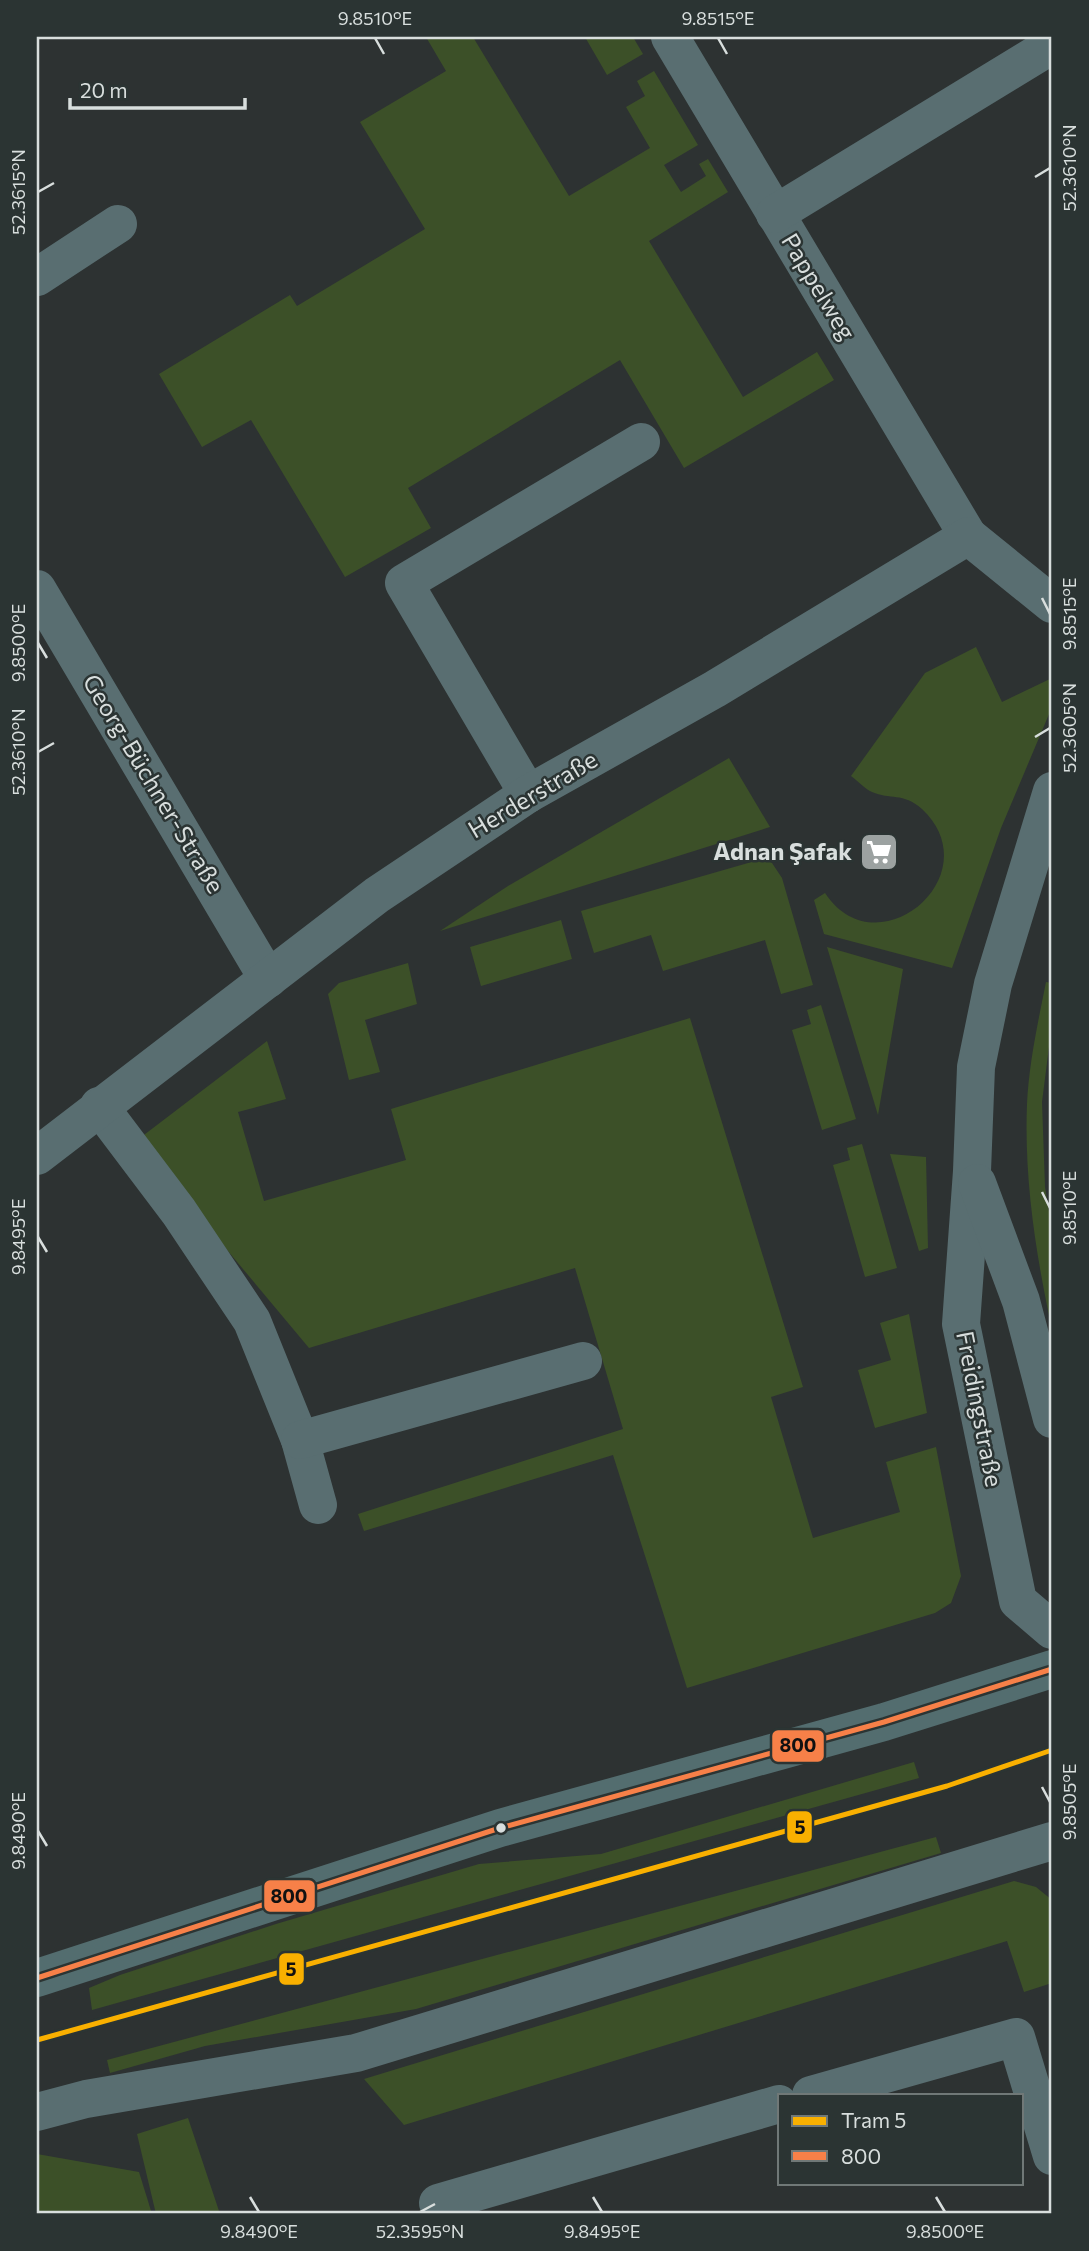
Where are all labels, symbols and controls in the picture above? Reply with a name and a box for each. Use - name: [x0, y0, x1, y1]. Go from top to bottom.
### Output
- text: 9.8510°E: [338, 7, 412, 29]
- text: 9.8515°E: [681, 7, 755, 29]
- scale bar: [70, 66, 245, 110]
- text: 20 m: [80, 77, 128, 102]
- text: 52.3610°N: [1058, 124, 1080, 212]
- text: 52.3615°N: [7, 149, 29, 235]
- street label: Pappelweg: [776, 228, 862, 345]
- text: 9.8515°E: [1058, 577, 1080, 651]
- text: 9.8500°E: [7, 604, 29, 682]
- street label: Georg-Büchner-Straße: [77, 669, 231, 898]
- text: 52.3605°N: [1058, 683, 1080, 773]
- text: 52.3610°N: [7, 708, 29, 796]
- street label: Herderstraße: [462, 744, 602, 844]
- supermarket icon: Adnan Şafak: [858, 831, 900, 873]
- place label: Adnan Şafak: [713, 836, 852, 865]
- text: 9.8510°E: [1058, 1171, 1080, 1245]
- text: 9.8495°E: [7, 1199, 29, 1275]
- street label: Freidingstraße: [951, 1328, 1010, 1489]
- line badge: 800: [771, 1729, 825, 1763]
- text: 800: [779, 1733, 817, 1756]
- text: 9.8505°E: [1058, 1763, 1080, 1841]
- text: 9.8490°E: [7, 1792, 29, 1870]
- line badge: 5: [786, 1810, 813, 1844]
- text: 5: [794, 1815, 806, 1838]
- unlabelled marker: [494, 1821, 508, 1835]
- line badge: 800: [263, 1879, 316, 1913]
- text: 800: [270, 1884, 308, 1907]
- line badge: 5: [278, 1952, 305, 1986]
- text: 5: [285, 1957, 297, 1980]
- legend: [778, 2094, 1023, 2184]
- text: Tram 5: [841, 2107, 906, 2132]
- text: 800: [841, 2143, 881, 2168]
- text: 9.8490°E: [220, 2220, 298, 2242]
- text: 52.3595°N: [376, 2220, 464, 2242]
- text: 9.8495°E: [564, 2220, 640, 2242]
- text: 9.8500°E: [906, 2220, 984, 2242]

